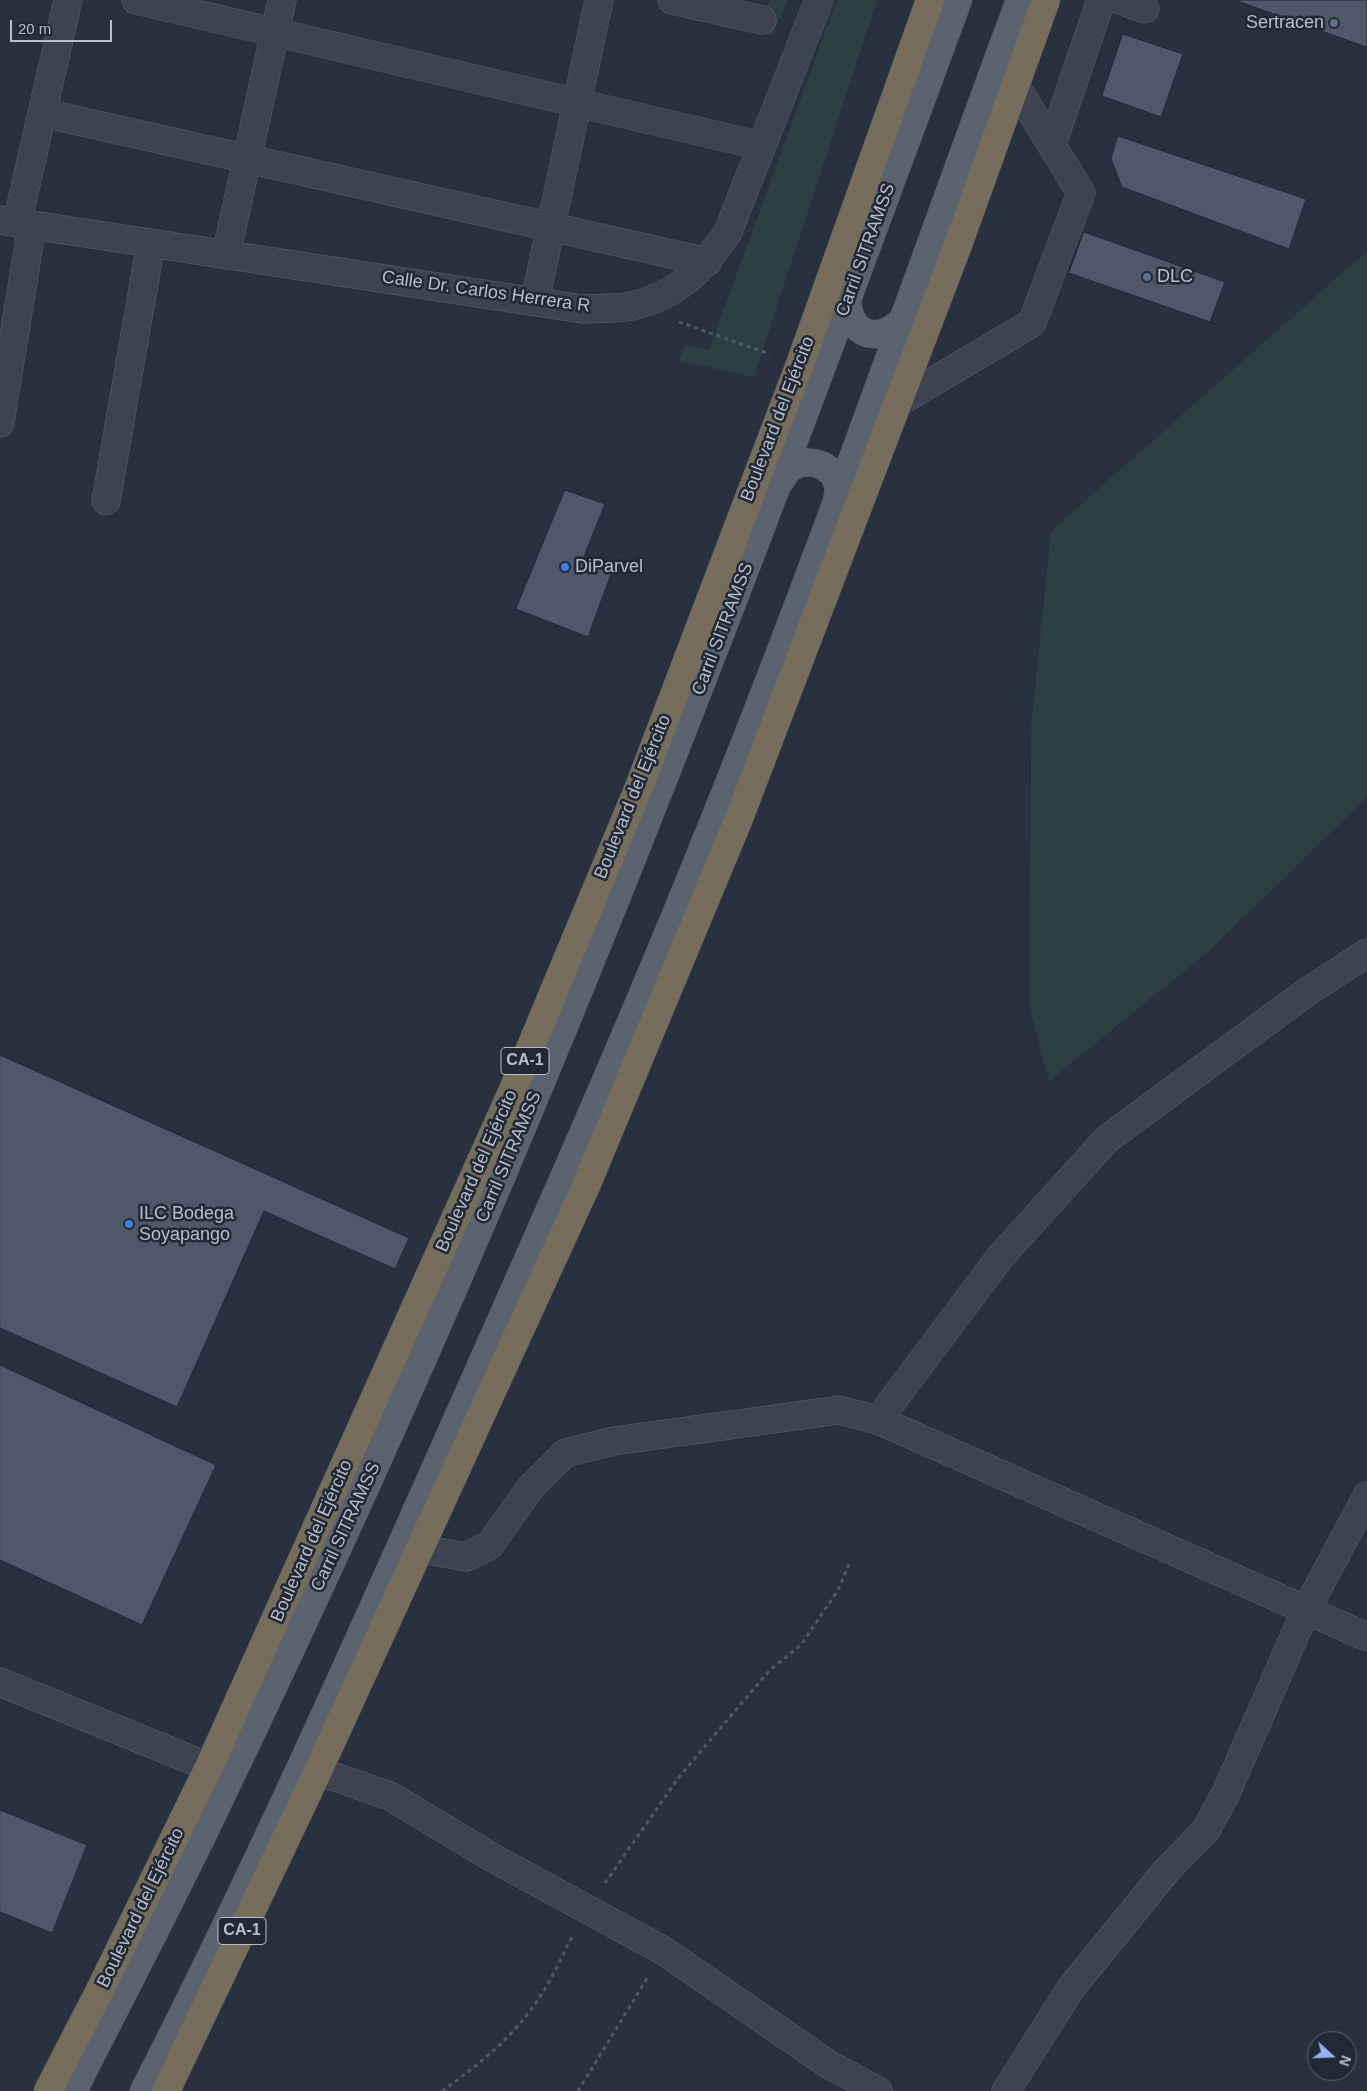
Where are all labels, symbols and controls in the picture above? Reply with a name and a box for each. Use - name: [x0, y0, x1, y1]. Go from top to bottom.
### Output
- scale bar: [12, 10, 115, 42]
- place label: Sertracen: [1246, 12, 1324, 34]
- marker: Sertracen: [1328, 17, 1340, 29]
- text: 20 m: [18, 20, 51, 37]
- street label: Carril SITRAMSS: [832, 181, 900, 319]
- place label: DLC: [1157, 266, 1193, 288]
- street label: Calle Dr. Carlos Herrera R: [380, 267, 592, 317]
- marker: DLC: [1141, 271, 1153, 283]
- street label: Boulevard del Ejército: [737, 333, 819, 505]
- place label: DiParvel: [575, 556, 643, 578]
- street label: Carril SITRAMSS: [688, 560, 758, 698]
- marker: DiParvel: [559, 561, 571, 573]
- street label: Boulevard del Ejército: [590, 712, 676, 882]
- road number: CA-1: [501, 1048, 549, 1074]
- street label: Boulevard del Ejército: [432, 1087, 522, 1255]
- street label: Carril SITRAMSS: [472, 1088, 546, 1226]
- place label: ILC Bodega Soyapango: [139, 1203, 234, 1246]
- marker: ILC Bodega Soyapango: [123, 1218, 135, 1230]
- street label: Boulevard del Ejército: [267, 1457, 357, 1625]
- street label: Carril SITRAMSS: [307, 1459, 385, 1595]
- street label: Boulevard del Ejército: [93, 1825, 189, 1991]
- road number: CA-1: [218, 1918, 266, 1944]
- north arrow: [1307, 2031, 1357, 2081]
- text: N: [1336, 2053, 1354, 2068]

